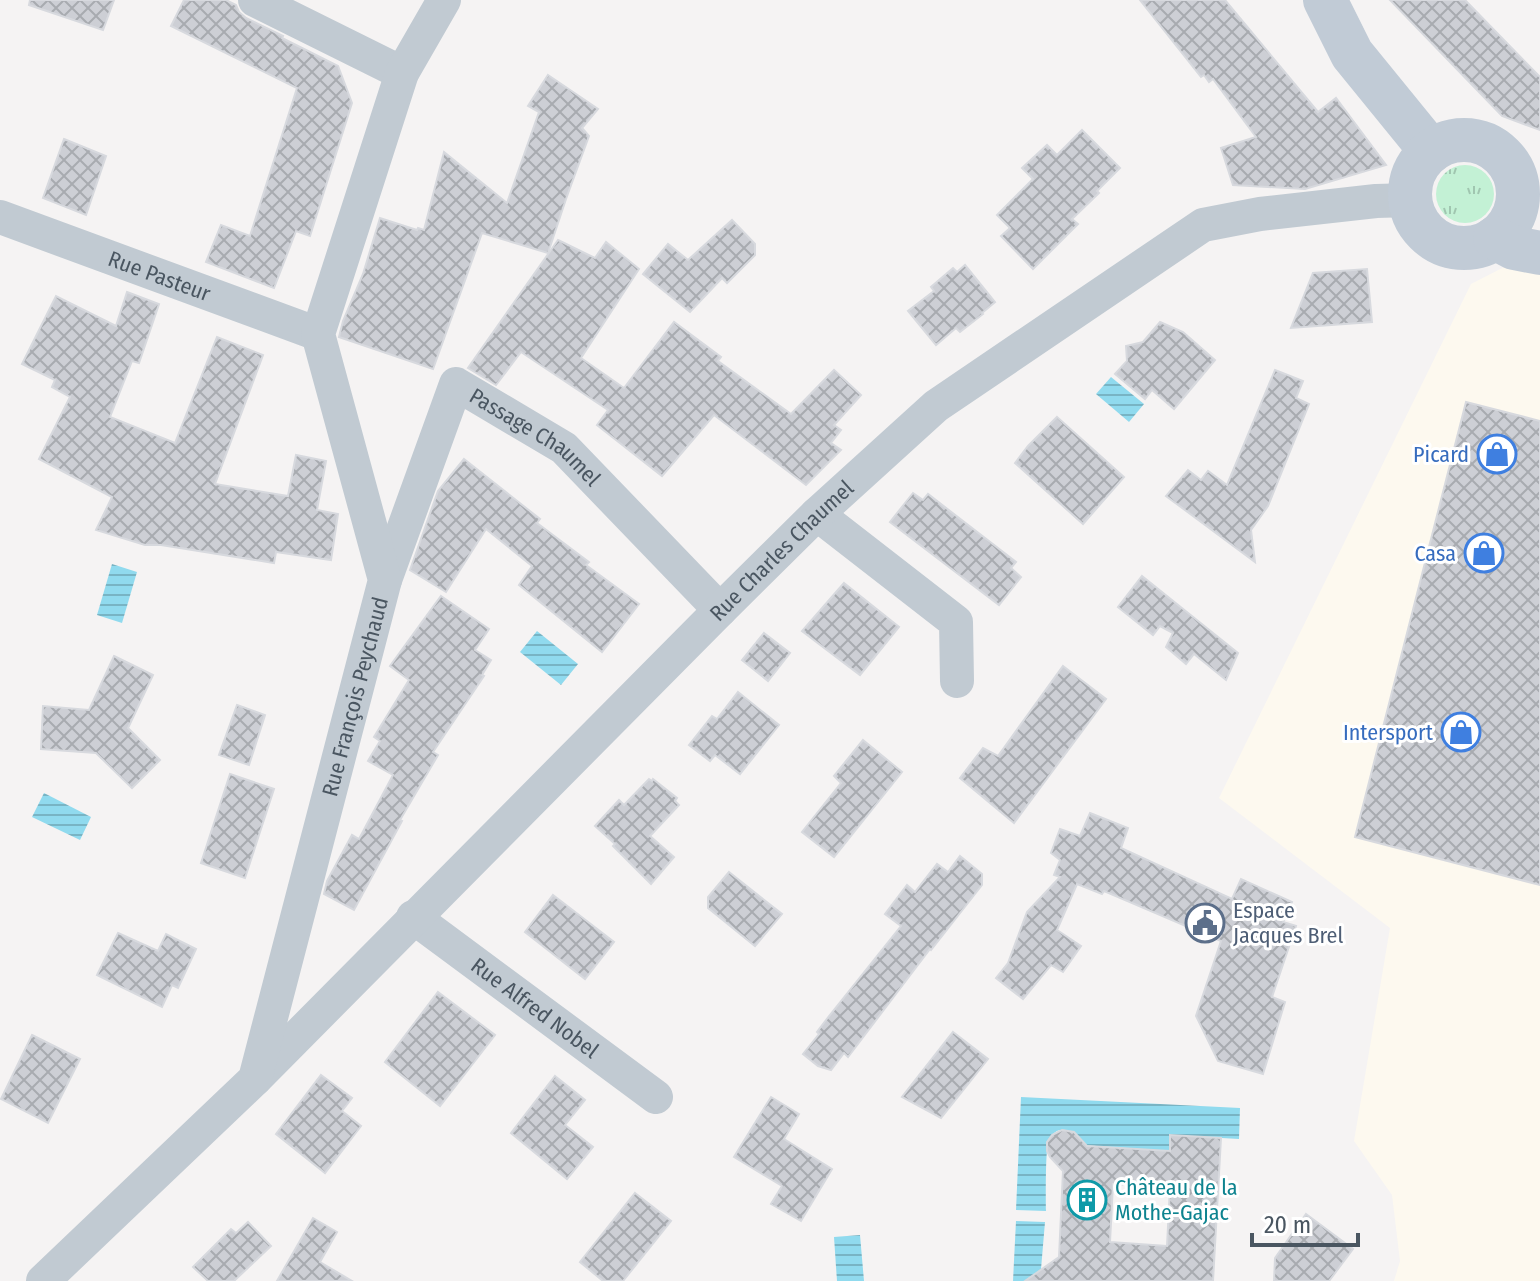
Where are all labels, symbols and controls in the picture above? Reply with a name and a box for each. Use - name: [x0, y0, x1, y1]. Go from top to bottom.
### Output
- street label: Rue Pasteur: [105, 245, 215, 307]
- street label: Passage Chaumel: [465, 382, 606, 492]
- shop icon: Picard: [1476, 433, 1518, 475]
- place label: Picard: [1413, 441, 1469, 468]
- street label: Rue Charles Chaumel: [704, 475, 859, 627]
- shop icon: Casa: [1463, 532, 1505, 574]
- place label: Casa: [1414, 540, 1456, 567]
- street label: Rue François Peychaud: [316, 594, 394, 799]
- shop icon: Intersport: [1440, 711, 1482, 753]
- place label: Intersport: [1343, 719, 1434, 746]
- place label: Espace Jacques Brel: [1233, 897, 1343, 949]
- public building icon: Espace Jacques Brel: [1184, 902, 1226, 944]
- street label: Rue Alfred Nobel: [466, 952, 604, 1064]
- place label: Château de la Mothe-Gajac: [1115, 1174, 1238, 1226]
- building icon: Château de la Mothe-Gajac: [1066, 1179, 1108, 1221]
- scale bar: [1252, 1197, 1358, 1247]
- text: 20 m: [1264, 1211, 1311, 1239]

